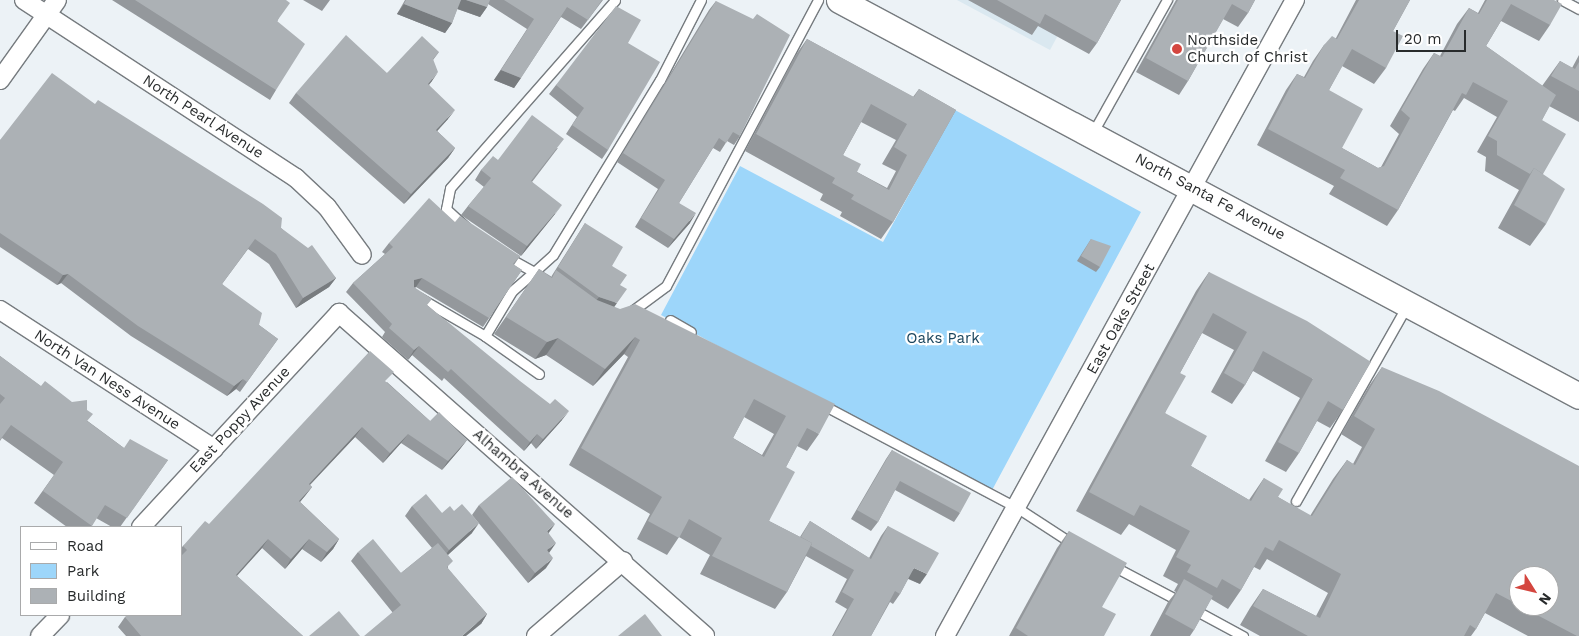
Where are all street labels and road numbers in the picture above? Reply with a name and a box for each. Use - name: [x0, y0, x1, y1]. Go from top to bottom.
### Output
- street label: North Pearl Avenue: [139, 71, 267, 163]
- street label: North Santa Fe Avenue: [1131, 150, 1289, 244]
- street label: East Oaks Street: [1083, 261, 1159, 377]
- street label: North Van Ness Avenue: [30, 326, 184, 434]
- street label: East Poppy Avenue: [186, 363, 294, 477]
- street label: Alhambra Avenue: [469, 425, 577, 523]

